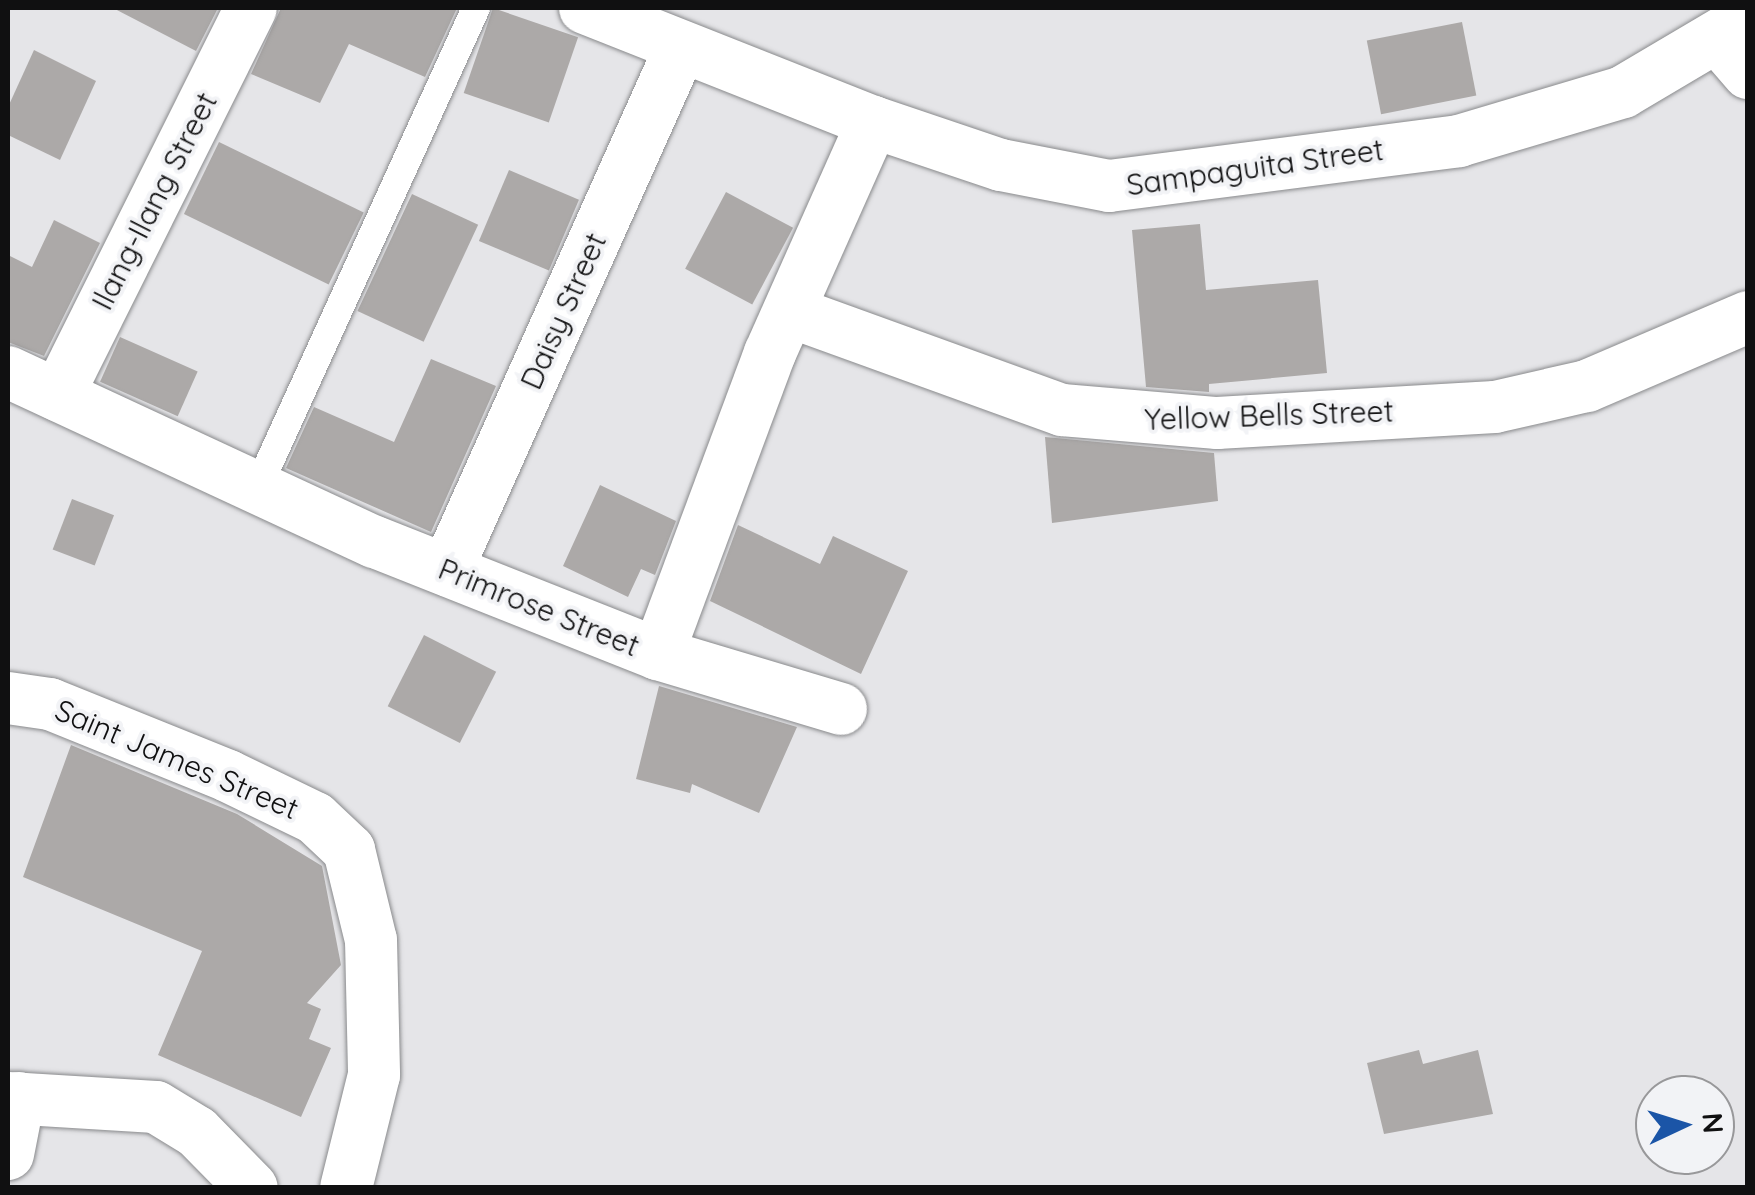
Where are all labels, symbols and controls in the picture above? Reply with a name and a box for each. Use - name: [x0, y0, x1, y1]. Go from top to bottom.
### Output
- street label: Ilang-Ilang Street: [84, 86, 224, 316]
- street label: Sampaguita Street: [1124, 131, 1386, 203]
- street label: Daisy Street: [513, 227, 613, 395]
- street label: Yellow Bells Street: [1144, 393, 1394, 437]
- street label: Primrose Street: [433, 550, 645, 664]
- street label: Saint James Street: [50, 691, 304, 827]
- north arrow: [1635, 1075, 1735, 1175]
- text: N: [1695, 1112, 1732, 1135]

